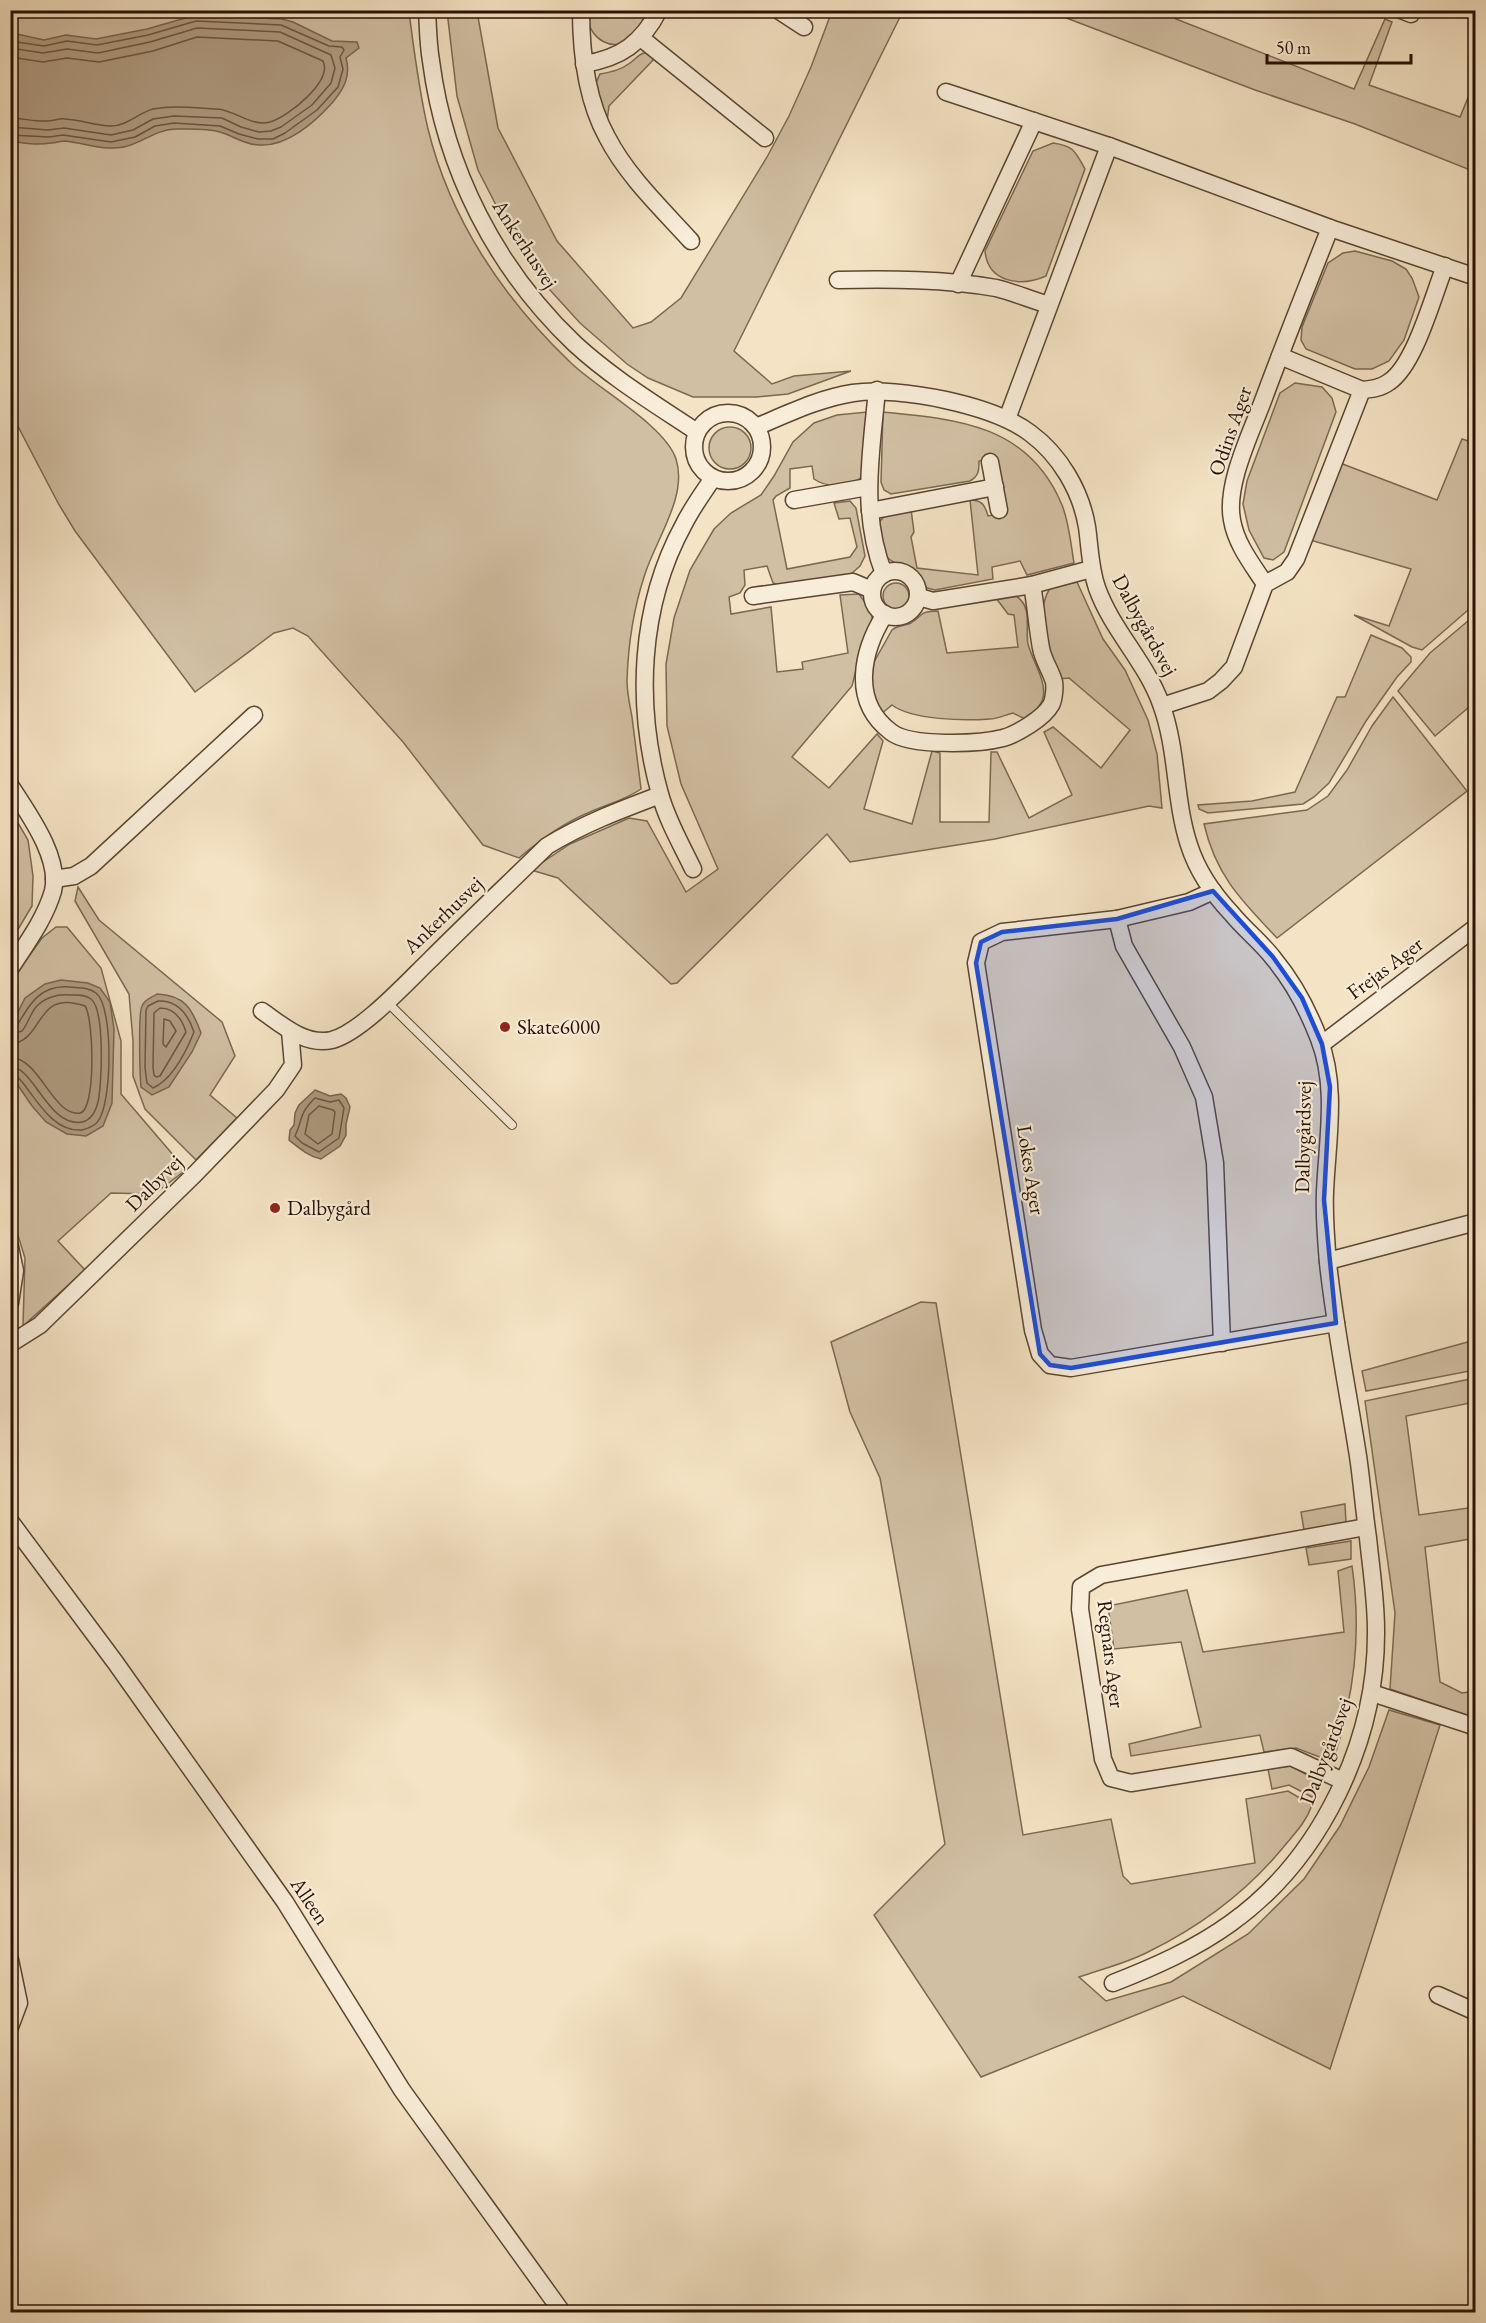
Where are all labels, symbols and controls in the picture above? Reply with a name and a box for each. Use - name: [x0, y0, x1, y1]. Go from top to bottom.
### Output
- scale bar: [1267, 27, 1411, 65]
- text: 50 m: [1276, 36, 1311, 59]
- street label: Ankerhusvej: [486, 193, 564, 293]
- street label: Odins Ager: [1202, 383, 1257, 479]
- street label: Dalbygårdsvej: [1106, 569, 1184, 680]
- street label: Ankerhusvej: [396, 870, 488, 960]
- street label: Frejas Ager: [1341, 930, 1428, 1005]
- place label: Skate6000: [517, 1013, 600, 1040]
- marker: Skate6000: [498, 1020, 512, 1034]
- street label: Dalbygårdsvej: [1288, 1081, 1317, 1193]
- street label: Lokes Ager: [1011, 1123, 1052, 1217]
- street label: Dalbyvej: [119, 1148, 188, 1217]
- place label: Dalbygård: [287, 1194, 371, 1221]
- marker: Dalbygård: [268, 1201, 282, 1215]
- street label: Regnars Ager: [1091, 1598, 1132, 1709]
- street label: Dalbygårdsvej: [1293, 1694, 1358, 1808]
- street label: Alleen: [284, 1871, 336, 1930]

